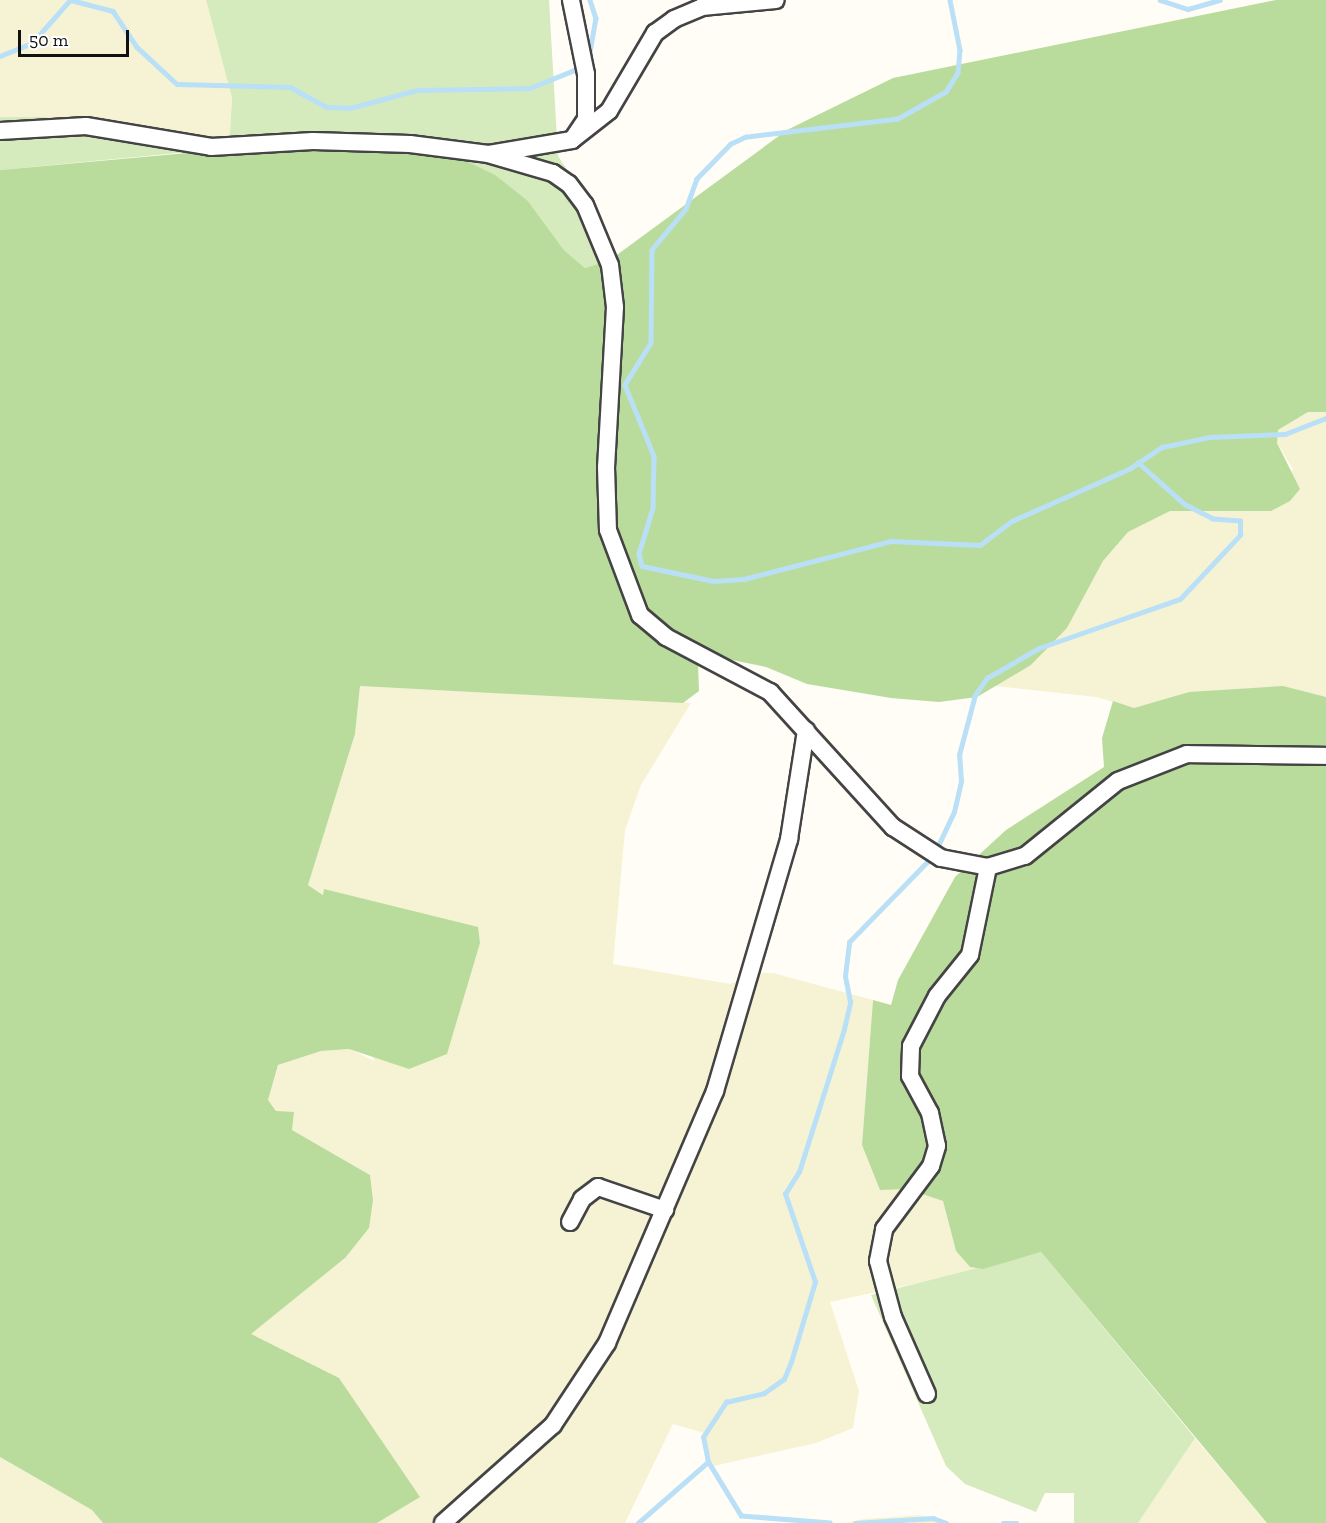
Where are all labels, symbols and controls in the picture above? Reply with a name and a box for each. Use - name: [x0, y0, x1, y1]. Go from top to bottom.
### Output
- scale bar: [21, 18, 132, 56]
- text: 50 m: [29, 29, 68, 51]

